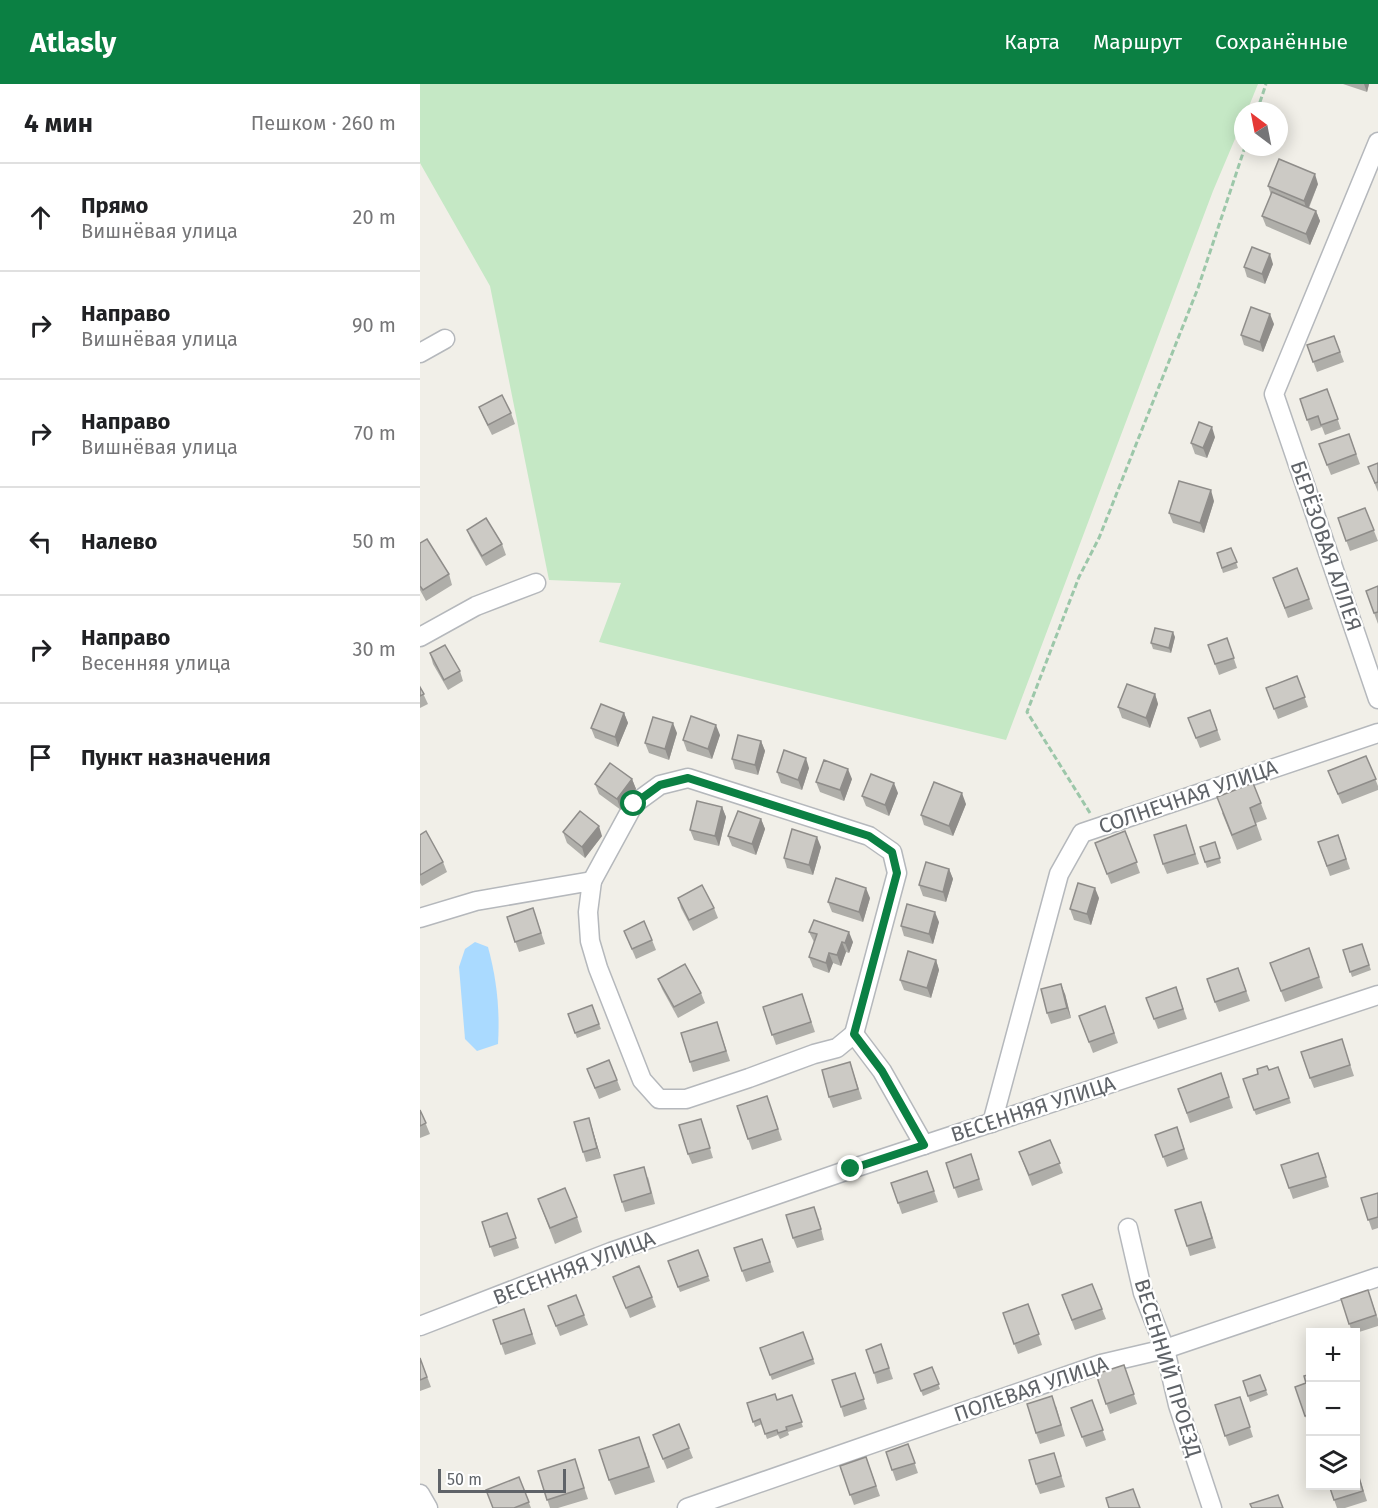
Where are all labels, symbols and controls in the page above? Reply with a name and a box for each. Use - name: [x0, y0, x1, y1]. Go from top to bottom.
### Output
- text: Atlasly: [30, 26, 116, 59]
- text: Карта: [1004, 29, 1060, 55]
- text: Маршрут: [1093, 29, 1182, 55]
- text: Сохранённые: [1215, 29, 1348, 55]
- north arrow: [1234, 102, 1288, 156]
- text: 4 мин: [24, 108, 93, 139]
- text: Пешком · 260 m: [251, 111, 396, 135]
- text: Прямо: [81, 192, 148, 219]
- icon: ahead: [24, 201, 57, 234]
- text: 20 m: [353, 205, 396, 229]
- text: Вишнёвая улица: [81, 219, 238, 243]
- text: Направо: [81, 300, 170, 327]
- icon: right: [24, 309, 57, 342]
- text: 90 m: [352, 313, 396, 337]
- text: Вишнёвая улица: [81, 327, 238, 351]
- text: Направо: [81, 408, 170, 435]
- icon: right: [24, 417, 57, 450]
- text: 70 m: [354, 421, 396, 445]
- text: Вишнёвая улица: [81, 435, 238, 459]
- street label: БЕРЁЗОВАЯ АЛЛЕЯ: [1285, 457, 1367, 635]
- icon: left: [24, 525, 57, 558]
- text: Налево: [81, 528, 157, 555]
- text: 50 m: [352, 529, 396, 553]
- text: Направо: [81, 624, 170, 651]
- icon: right: [24, 633, 57, 666]
- text: 30 m: [352, 637, 396, 661]
- text: Весенняя улица: [81, 651, 231, 675]
- icon: arrive: [24, 741, 57, 774]
- text: Пункт назначения: [81, 744, 271, 771]
- street label: СОЛНЕЧНАЯ УЛИЦА: [1095, 754, 1281, 840]
- route start: [620, 790, 646, 816]
- street label: ВЕСЕННЯЯ УЛИЦА: [947, 1070, 1119, 1148]
- route end: [837, 1155, 863, 1181]
- street label: ВЕСЕННЯЯ УЛИЦА: [489, 1225, 659, 1311]
- street label: ВЕСЕННИЙ ПРОЕЗД: [1129, 1276, 1207, 1460]
- map controls: [1306, 1328, 1360, 1490]
- button: +: [1306, 1328, 1360, 1382]
- street label: ПОЛЕВАЯ УЛИЦА: [950, 1350, 1112, 1428]
- button: −: [1306, 1382, 1360, 1436]
- button: layers: [1306, 1436, 1360, 1490]
- scale bar: [438, 1466, 566, 1494]
- text: 50 m: [447, 1470, 482, 1489]

